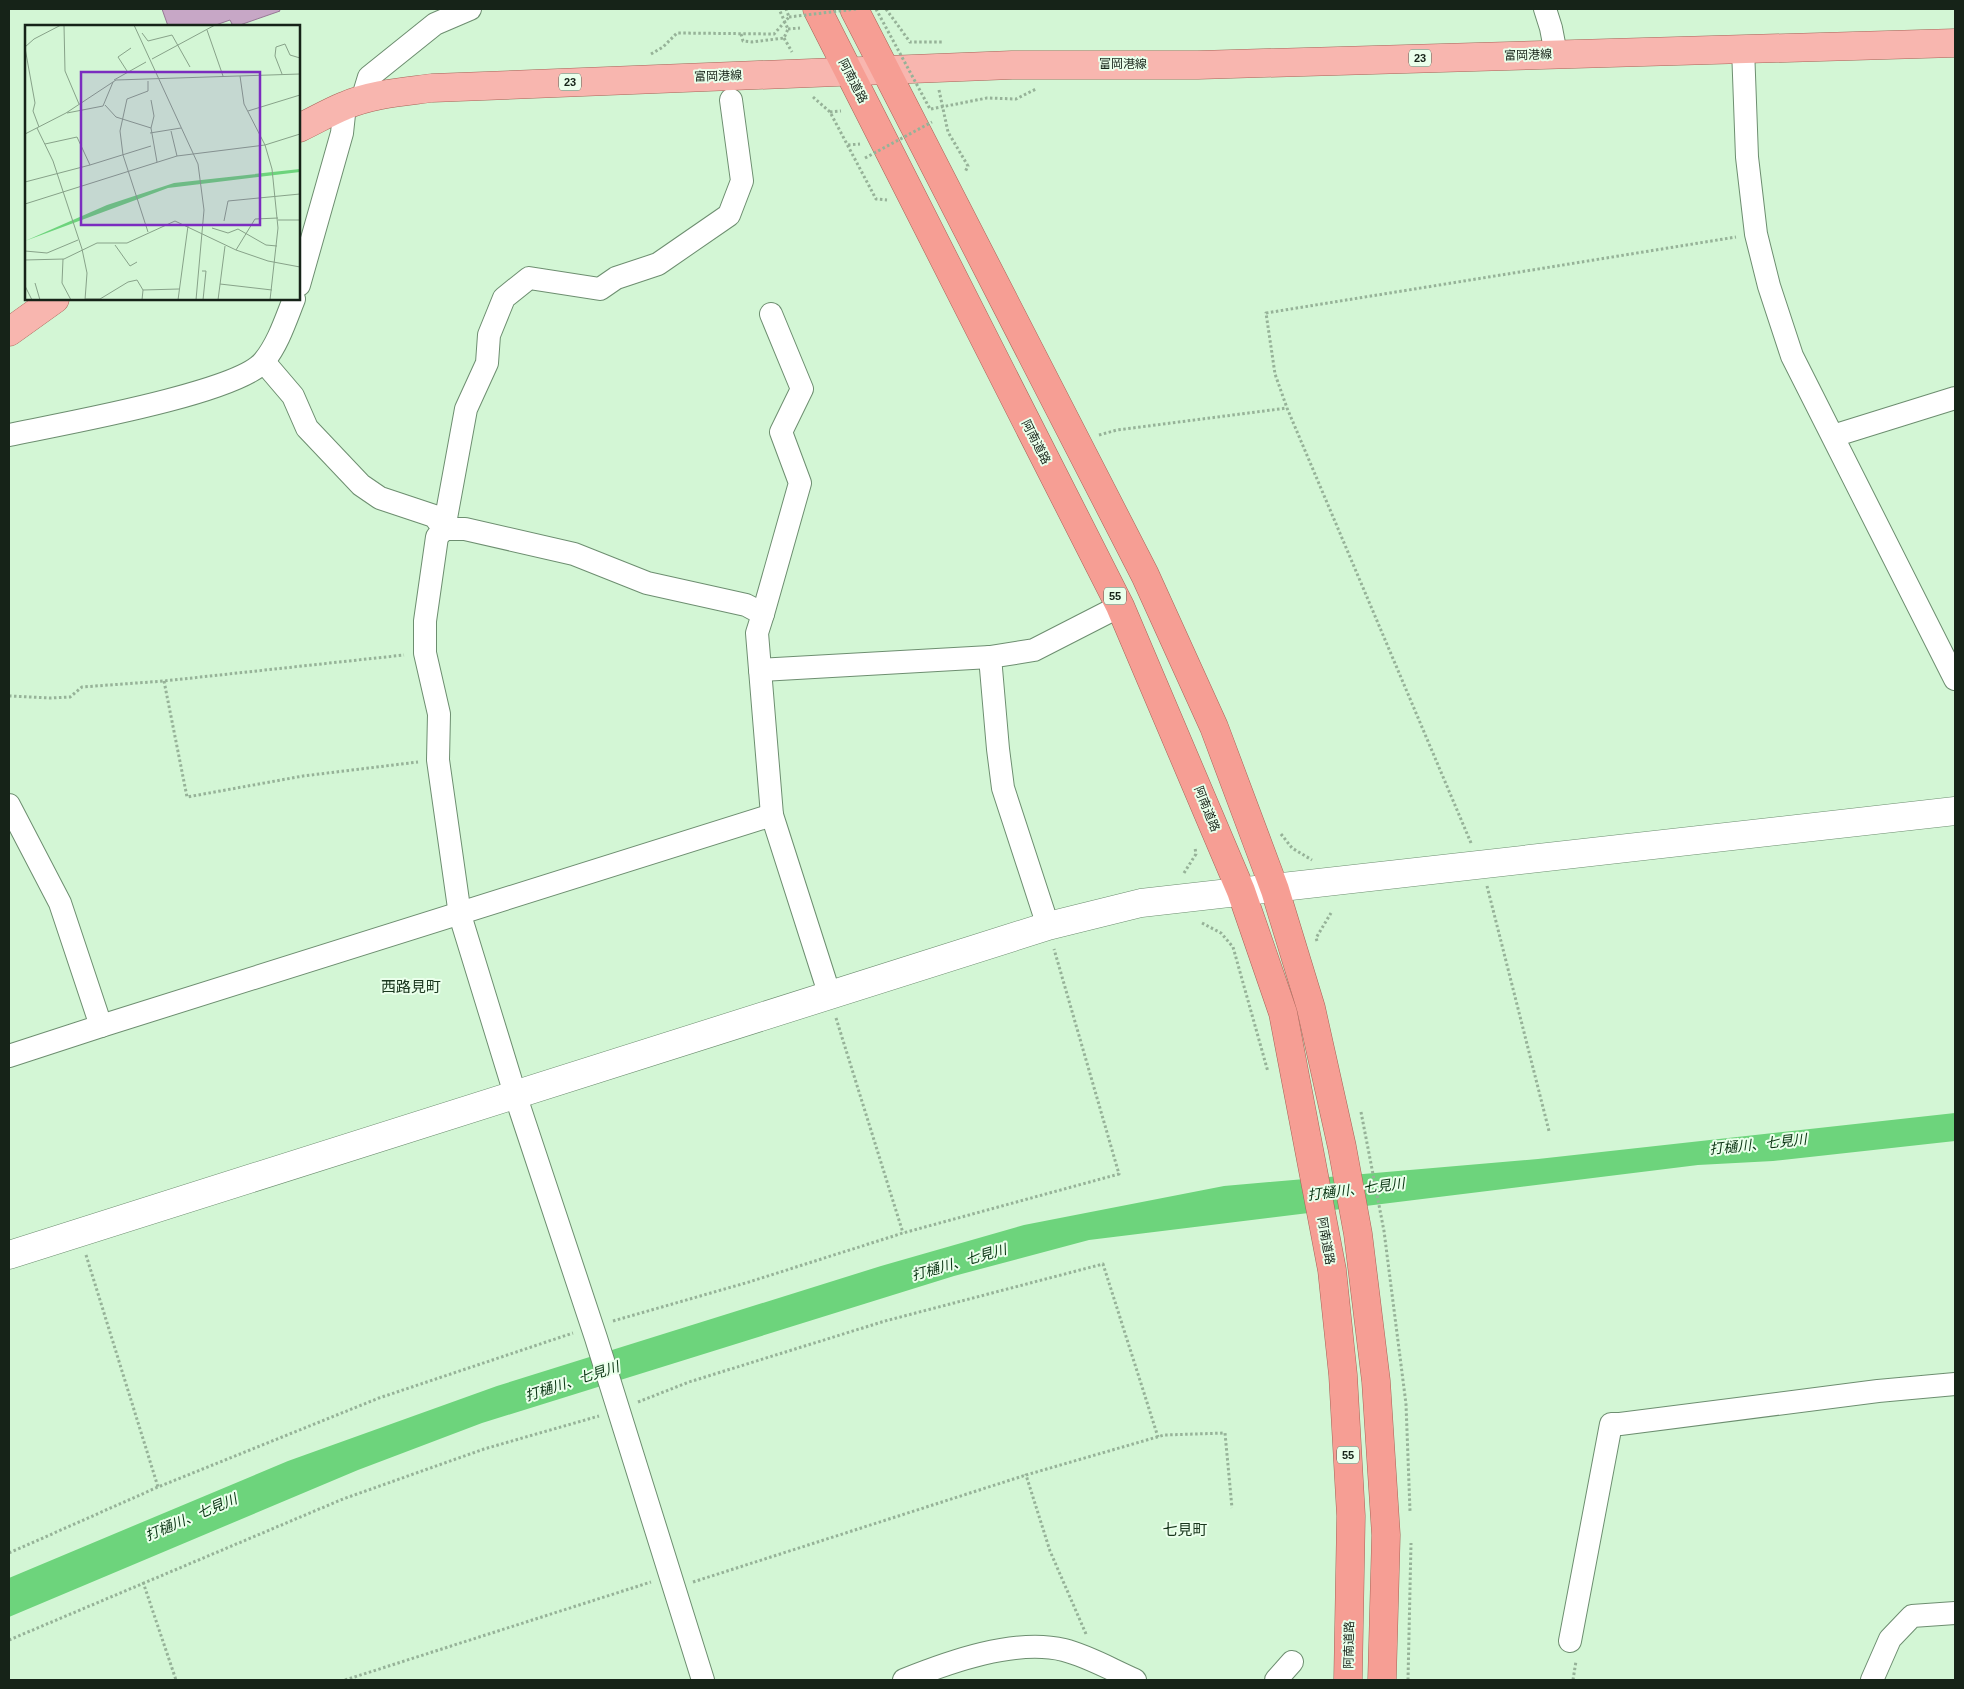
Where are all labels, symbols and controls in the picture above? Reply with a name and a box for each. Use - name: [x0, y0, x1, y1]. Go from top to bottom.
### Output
- inset map: [25, 25, 300, 300]
- street label: 富岡港線: [1504, 47, 1552, 63]
- road number: 23: [1409, 49, 1431, 66]
- street label: 阿南道路: [836, 56, 870, 106]
- street label: 富岡港線: [1099, 57, 1147, 71]
- street label: 富岡港線: [694, 68, 742, 84]
- road number: 23: [559, 74, 581, 90]
- street label: 阿南道路: [1019, 417, 1053, 467]
- road number: 55: [1104, 588, 1126, 604]
- street label: 阿南道路: [1192, 784, 1222, 834]
- district label: 西路見町: [381, 978, 441, 995]
- water label: 打樋川、七見川: [1708, 1131, 1810, 1157]
- water label: 打樋川、七見川: [1306, 1175, 1408, 1203]
- street label: 阿南道路: [1315, 1216, 1337, 1266]
- water label: 打樋川、七見川: [910, 1240, 1010, 1283]
- water label: 打樋川、七見川: [523, 1358, 623, 1404]
- road number: 55: [1337, 1446, 1359, 1464]
- water label: 打樋川、七見川: [143, 1490, 241, 1544]
- district label: 七見町: [1162, 1521, 1208, 1538]
- street label: 阿南道路: [1342, 1621, 1356, 1669]

